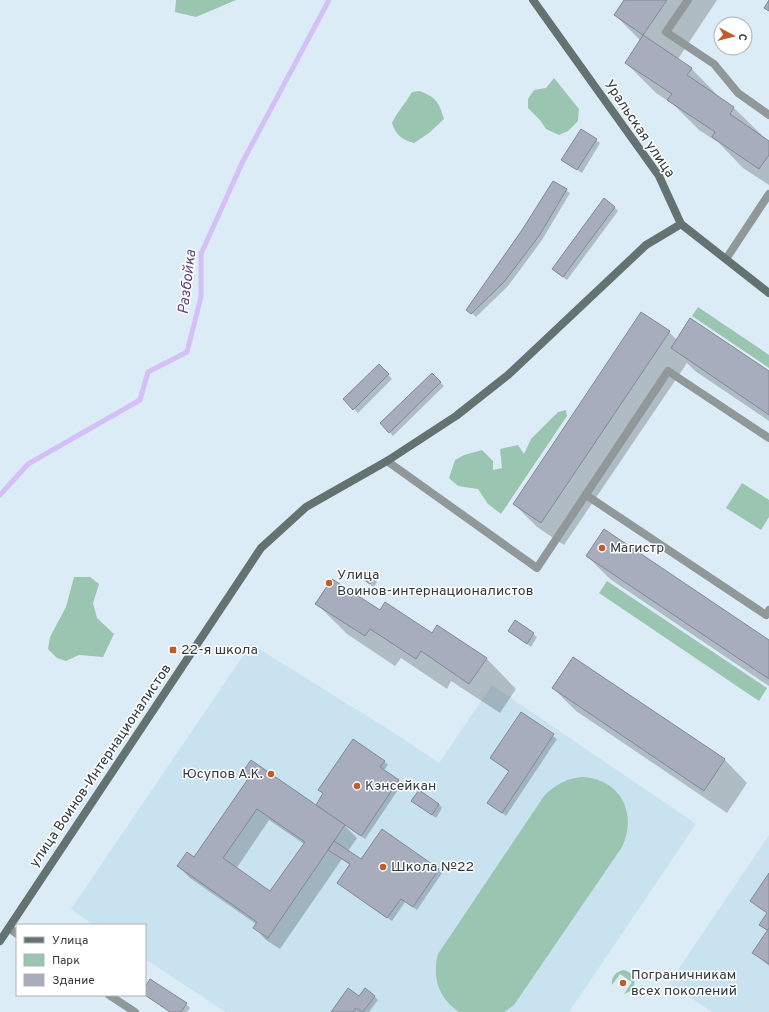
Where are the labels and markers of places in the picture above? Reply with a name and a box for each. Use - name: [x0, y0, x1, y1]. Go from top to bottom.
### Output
- place label: Магистр: [610, 540, 664, 557]
- marker: Магистр: [597, 543, 607, 553]
- place label: Улица Воинов-интернационалистов: [337, 567, 534, 600]
- marker: Улица Воинов-интернационалистов: [324, 578, 334, 588]
- place label: 22-я школа: [181, 642, 258, 659]
- marker: 22-я школа: [168, 645, 178, 655]
- place label: Юсупов А.К.: [182, 766, 263, 783]
- marker: Юсупов А.К.: [266, 769, 276, 779]
- place label: Кэнсейкан: [365, 778, 436, 795]
- marker: Кэнсейкан: [352, 781, 362, 791]
- place label: Школа №22: [391, 859, 474, 876]
- marker: Школа №22: [378, 862, 388, 872]
- place label: Пограничникам всех поколений: [631, 967, 737, 1000]
- marker: Пограничникам всех поколений: [618, 978, 628, 988]

